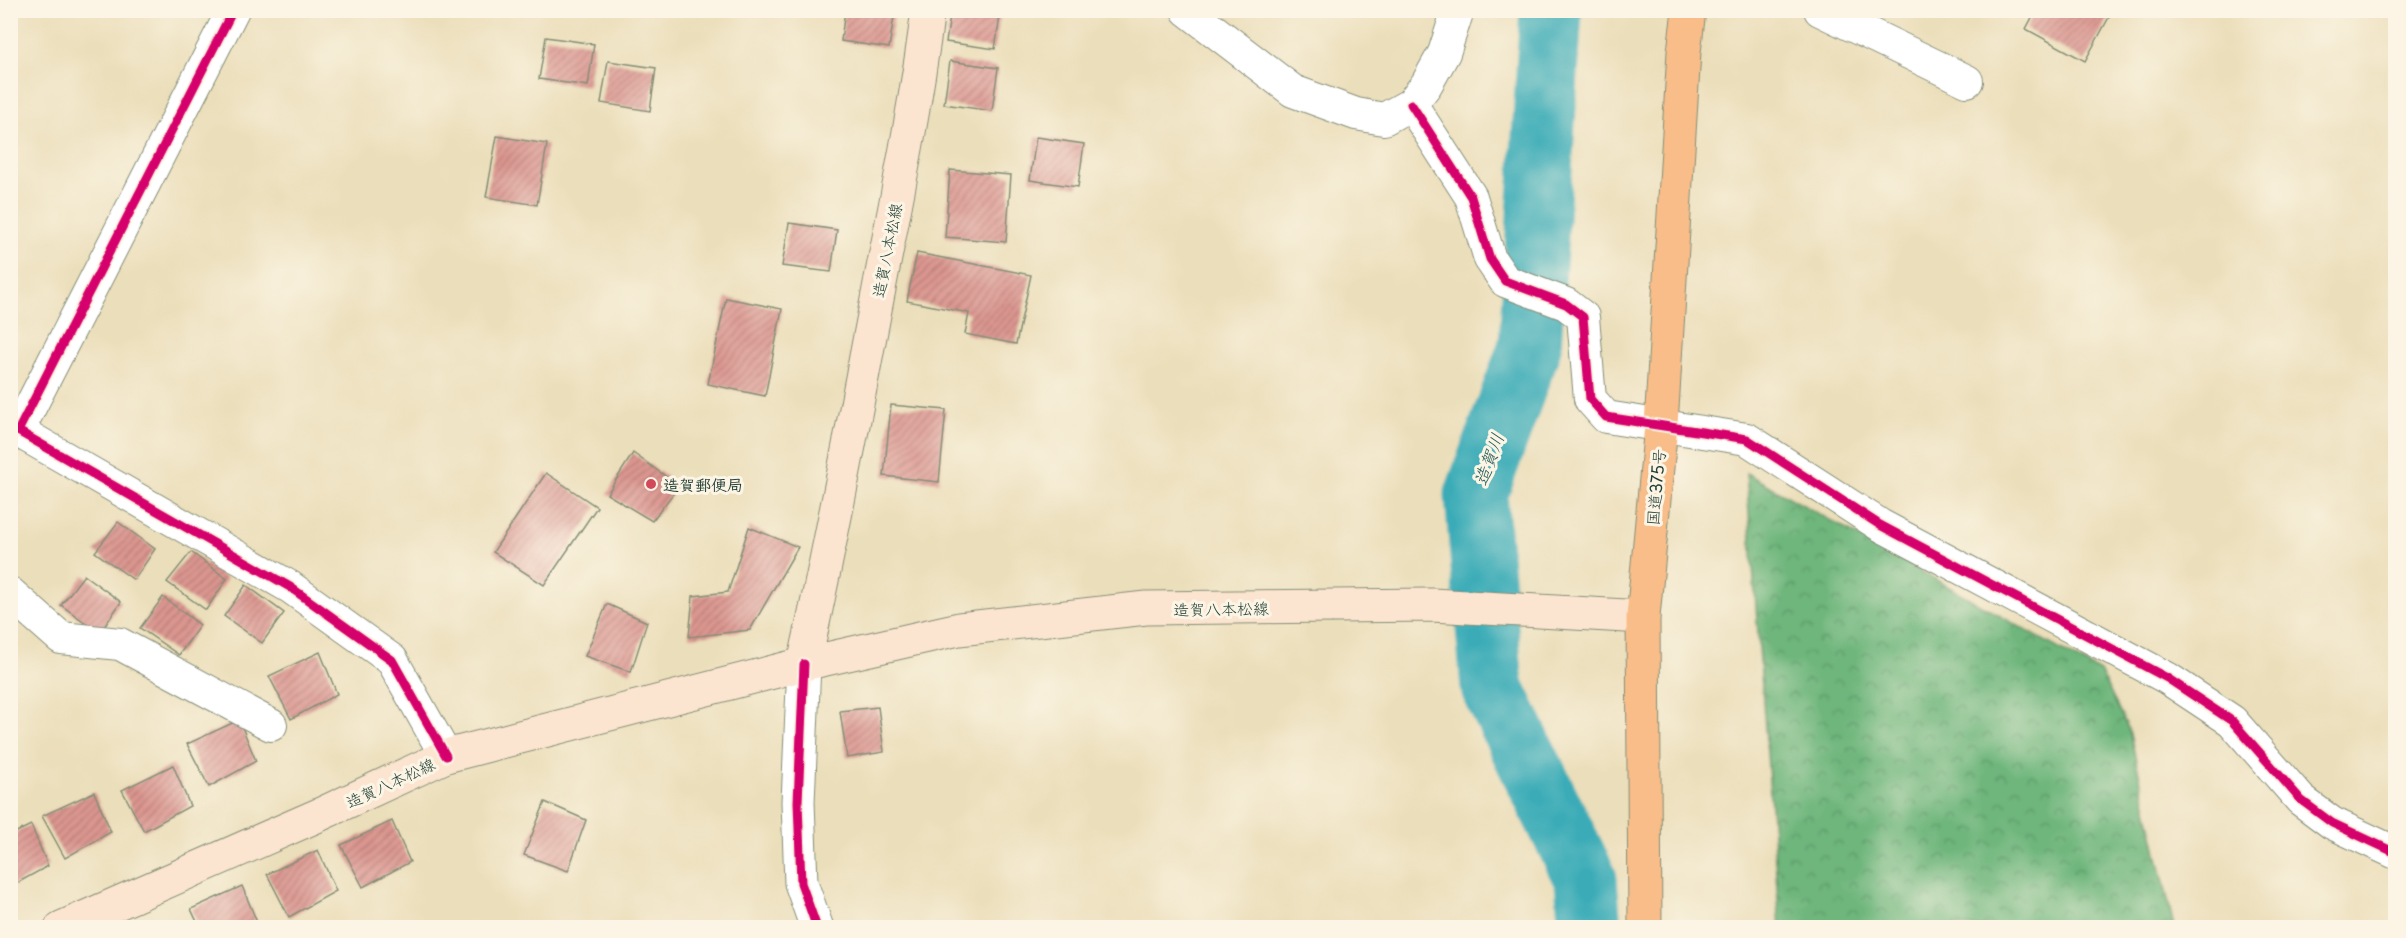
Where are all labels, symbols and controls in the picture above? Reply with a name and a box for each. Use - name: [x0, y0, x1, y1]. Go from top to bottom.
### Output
- street label: 造賀八本松線: [865, 201, 907, 299]
- water label: 造賀川: [1466, 429, 1510, 489]
- street label: 国道375号: [1640, 448, 1670, 526]
- place label: 造賀郵便局: [663, 472, 743, 496]
- marker: 造賀郵便局: [644, 477, 658, 491]
- street label: 造賀八本松線: [1173, 595, 1269, 621]
- street label: 造賀八本松線: [341, 751, 439, 813]

